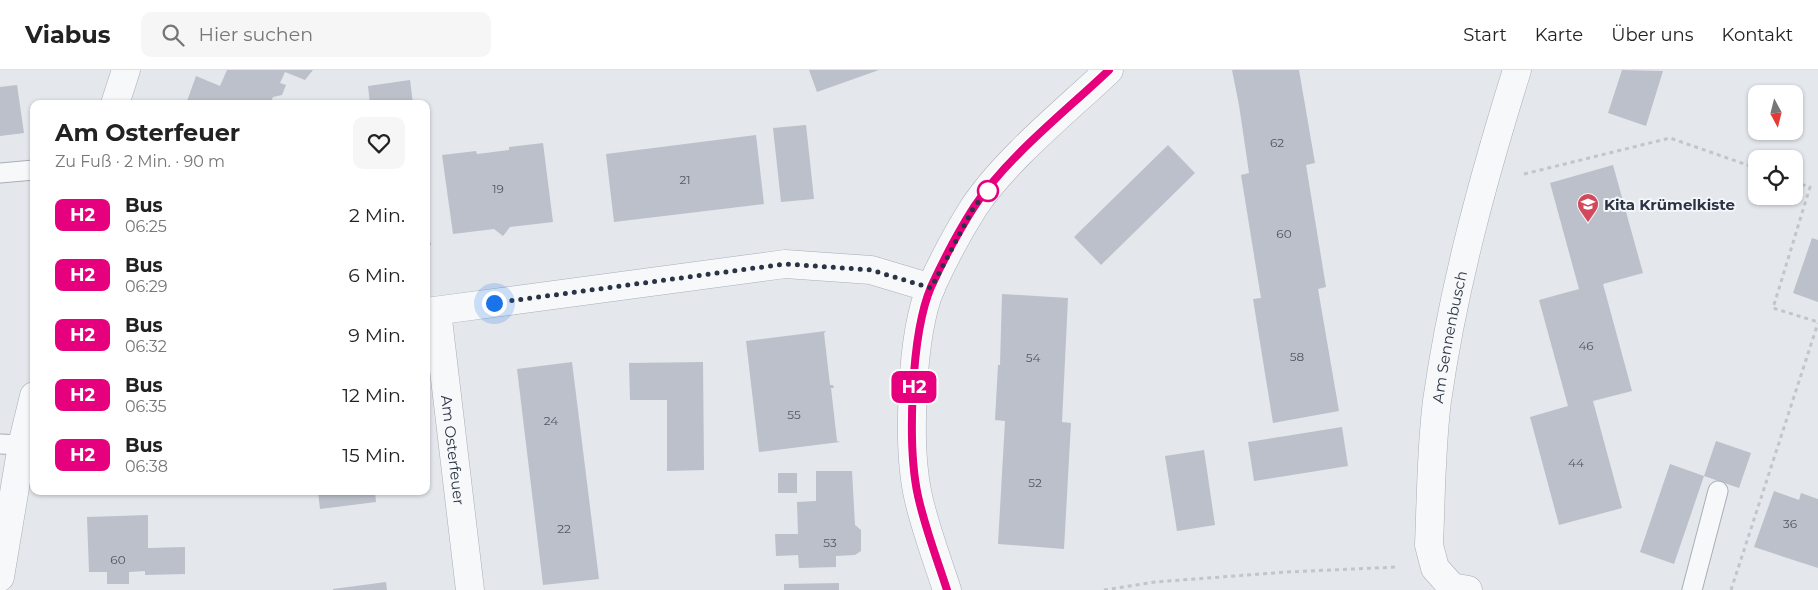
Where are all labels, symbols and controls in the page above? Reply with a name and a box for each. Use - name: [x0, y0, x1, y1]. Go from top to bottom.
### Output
- search box: [141, 12, 491, 57]
- text: Viabus: [25, 20, 111, 49]
- icon: search: [159, 21, 187, 49]
- text: Hier suchen: [199, 23, 313, 46]
- text: Start: [1463, 24, 1507, 46]
- text: Karte: [1535, 24, 1583, 46]
- text: Über uns: [1611, 24, 1694, 46]
- text: Kontakt: [1722, 24, 1793, 46]
- north arrow: [1748, 85, 1802, 140]
- map controls: [1748, 85, 1803, 205]
- button: heart: [353, 117, 405, 169]
- text: Am Osterfeuer: [55, 118, 240, 147]
- house number: 62: [1270, 135, 1284, 150]
- button: locate: [1748, 150, 1803, 205]
- text: Zu Fuß · 2 Min. · 90 m: [55, 152, 225, 171]
- house number: 21: [679, 172, 691, 187]
- unlabelled marker: [977, 180, 999, 202]
- house number: 19: [492, 181, 504, 196]
- school or university icon: Kita Krümelkiste: [1576, 192, 1600, 223]
- text: Bus: [125, 194, 163, 217]
- place label: Kita Krümelkiste: [1604, 195, 1735, 214]
- text: H2: [70, 204, 95, 226]
- text: 2 Min.: [349, 204, 405, 227]
- text: 06:25: [125, 217, 167, 236]
- house number: 60: [1276, 226, 1292, 241]
- text: Bus: [125, 254, 163, 277]
- text: H2: [70, 264, 95, 286]
- text: 6 Min.: [348, 264, 405, 287]
- street label: Am Sennenbusch: [1427, 269, 1471, 404]
- text: 06:29: [125, 277, 168, 296]
- your location: [482, 291, 507, 316]
- text: Bus: [125, 314, 163, 337]
- text: H2: [70, 324, 95, 346]
- text: 9 Min.: [348, 324, 405, 347]
- text: 06:32: [125, 337, 167, 356]
- house number: 46: [1578, 338, 1594, 353]
- house number: 58: [1290, 349, 1305, 364]
- house number: 54: [1026, 350, 1040, 365]
- line badge: H2: [892, 371, 936, 403]
- text: Bus: [125, 374, 163, 397]
- text: H2: [901, 376, 927, 398]
- text: H2: [70, 384, 95, 406]
- text: 12 Min.: [342, 384, 405, 407]
- street label: Am Osterfeuer: [438, 394, 469, 506]
- text: 06:35: [125, 397, 167, 416]
- house number: 55: [787, 407, 801, 422]
- house number: 24: [544, 413, 558, 428]
- text: Bus: [125, 434, 163, 457]
- text: H2: [70, 444, 95, 466]
- text: 15 Min.: [342, 444, 405, 467]
- house number: 44: [1568, 455, 1584, 470]
- text: 06:38: [125, 457, 168, 476]
- house number: 52: [1028, 475, 1042, 490]
- house number: 36: [1783, 516, 1797, 531]
- house number: 22: [557, 521, 571, 536]
- house number: 53: [823, 535, 837, 550]
- house number: 60: [110, 552, 126, 567]

